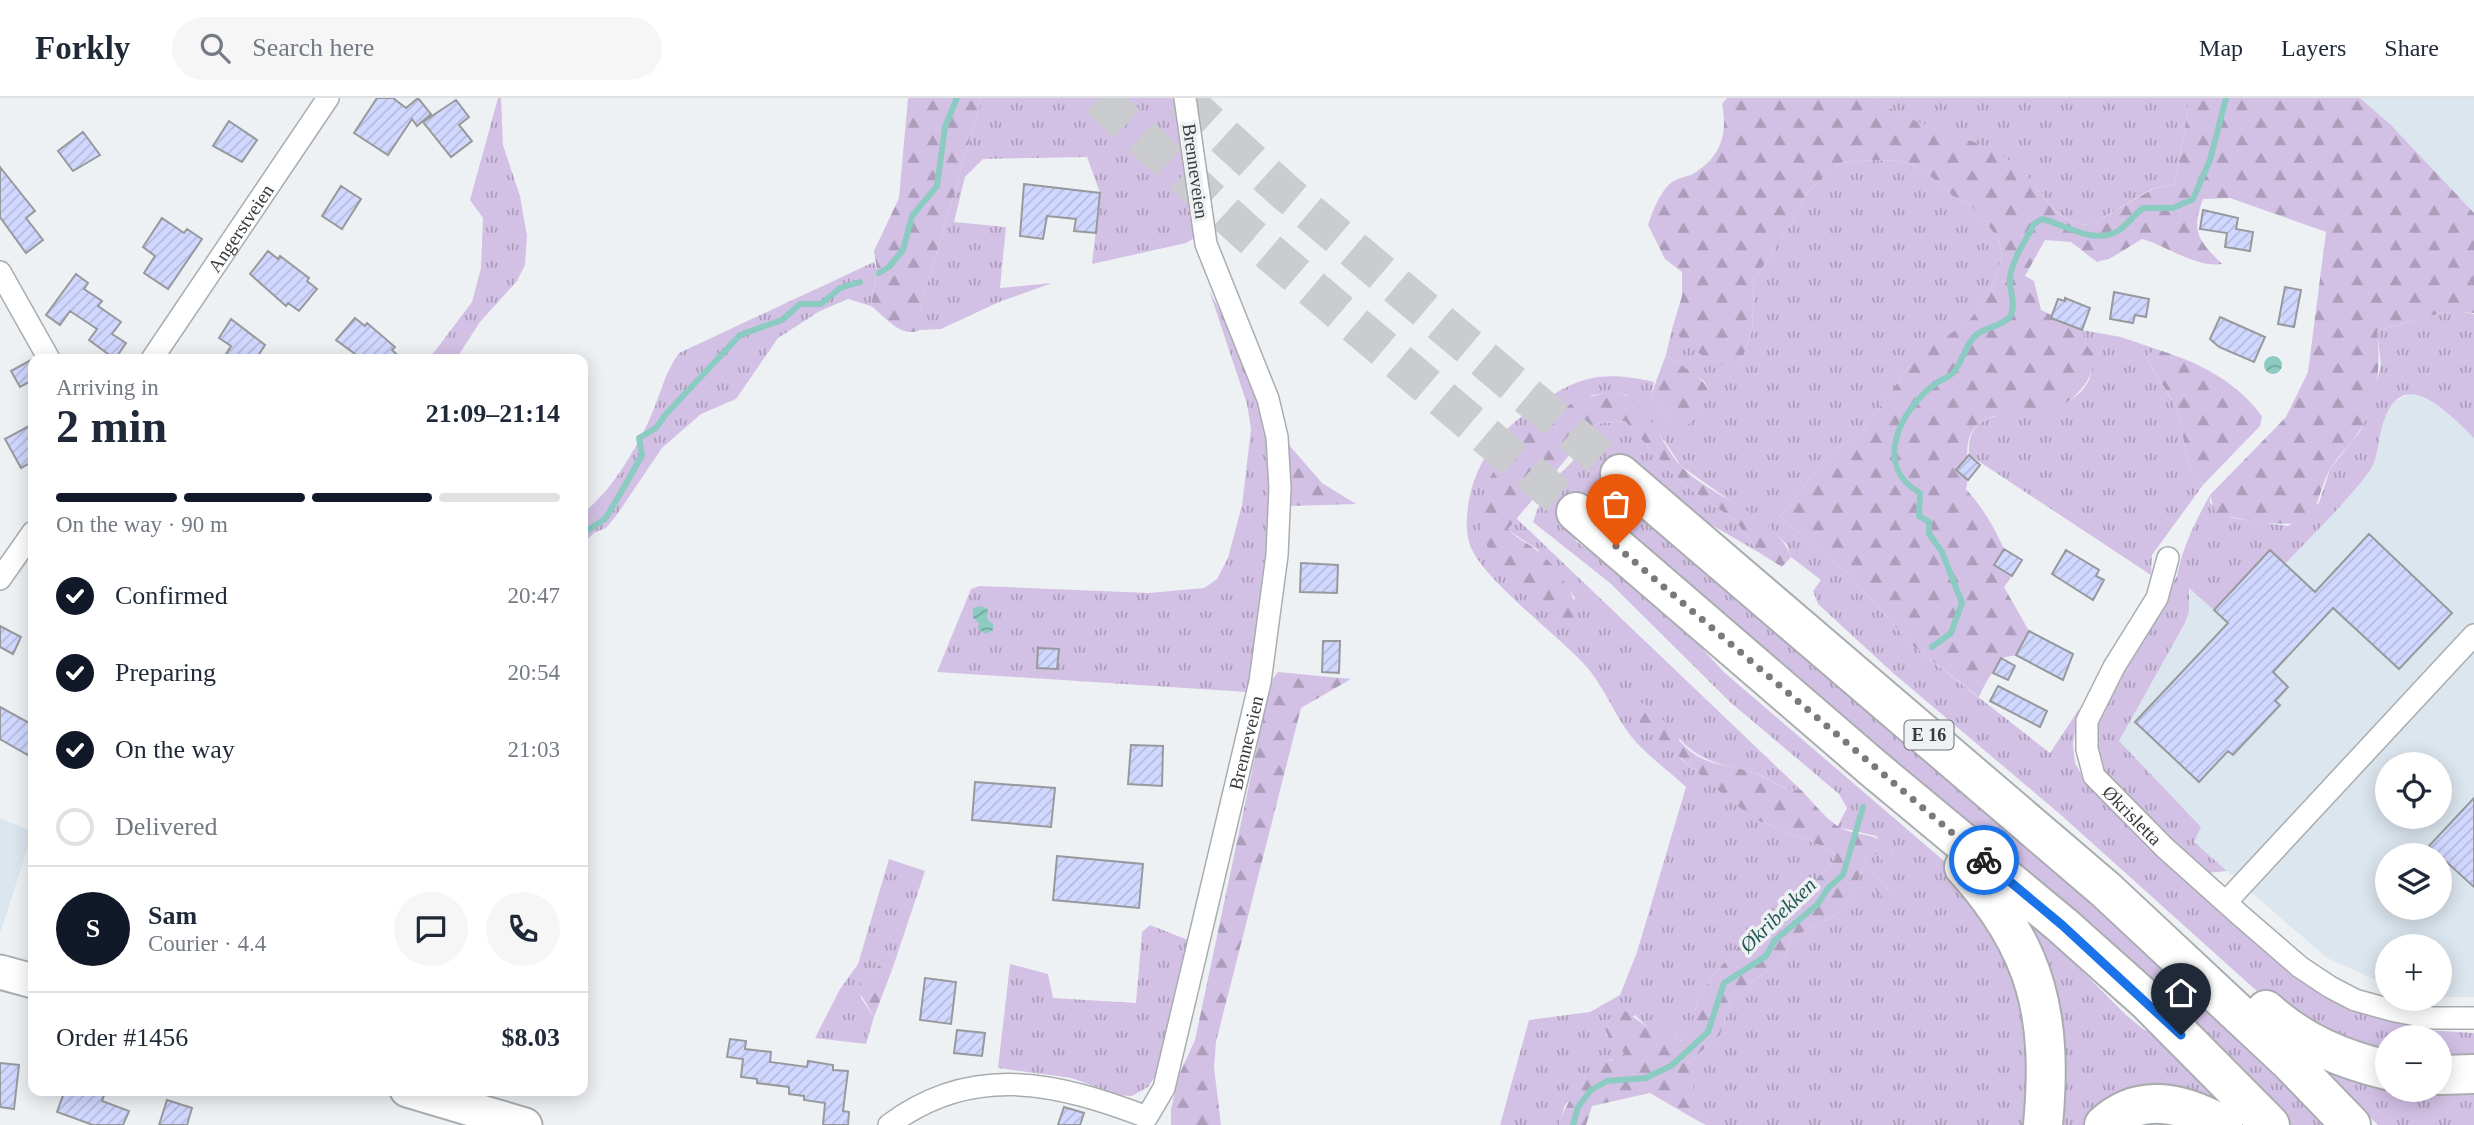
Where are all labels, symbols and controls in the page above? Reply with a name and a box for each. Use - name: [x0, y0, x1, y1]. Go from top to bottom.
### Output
- search box: [172, 17, 662, 80]
- icon: search: [196, 29, 234, 67]
- text: Forkly: [35, 30, 130, 66]
- text: Search here: [252, 33, 374, 62]
- text: Map: [2199, 35, 2243, 61]
- text: Layers: [2281, 35, 2346, 61]
- text: Share: [2384, 35, 2439, 61]
- street label: Brenneveien: [1178, 122, 1213, 221]
- street label: Angerstveien: [204, 180, 278, 276]
- text: Arriving in: [56, 375, 159, 400]
- text: 21:09–21:14: [426, 399, 560, 428]
- text: 2 min: [56, 401, 167, 452]
- pin: [1586, 474, 1646, 546]
- icon: bag: [1597, 485, 1635, 523]
- text: On the way · 90 m: [56, 512, 228, 537]
- icon: check: [56, 577, 94, 615]
- text: Confirmed: [115, 581, 228, 610]
- text: 20:47: [508, 583, 560, 608]
- icon: check: [56, 654, 94, 692]
- text: Preparing: [115, 658, 216, 687]
- text: 20:54: [508, 660, 560, 685]
- street label: Brenneveien: [1225, 693, 1268, 792]
- road number: E 16: [1904, 720, 1954, 750]
- icon: check: [56, 731, 94, 769]
- text: On the way: [115, 735, 235, 764]
- text: 21:03: [508, 737, 560, 762]
- map controls: [2375, 752, 2452, 1102]
- button: locate: [2375, 752, 2452, 829]
- street label: Økrisletta: [2098, 781, 2166, 850]
- text: Delivered: [115, 812, 218, 841]
- courier: [1949, 825, 2019, 895]
- icon: bike: [1965, 841, 2003, 879]
- button: layers: [2375, 843, 2452, 920]
- water label: Økribekken: [1734, 873, 1821, 958]
- button: chat: [394, 892, 468, 966]
- button: phone: [486, 892, 560, 966]
- text: Sam: [148, 901, 197, 930]
- text: S: [86, 914, 100, 943]
- text: Courier · 4.4: [148, 931, 266, 956]
- button: +: [2375, 934, 2452, 1011]
- pin: [2151, 963, 2211, 1035]
- icon: home: [2162, 974, 2200, 1012]
- text: Order #1456: [56, 1023, 188, 1052]
- text: $8.03: [502, 1023, 560, 1052]
- button: −: [2375, 1025, 2452, 1102]

